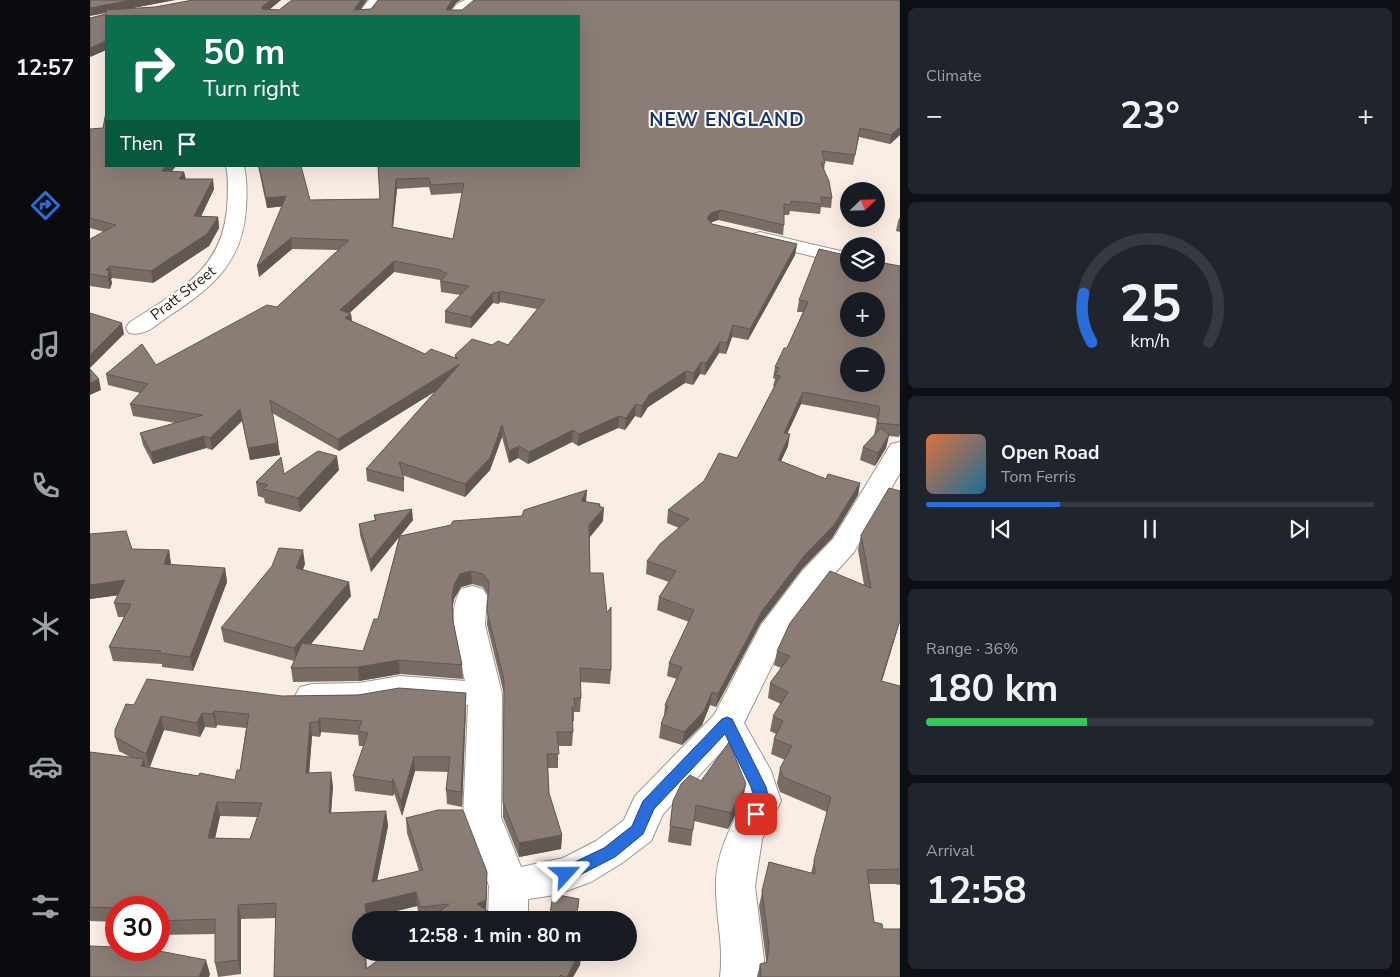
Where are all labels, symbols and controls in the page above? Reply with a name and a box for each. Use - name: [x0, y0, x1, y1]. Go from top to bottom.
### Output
- text: 50 m: [203, 29, 285, 76]
- icon: right: [120, 35, 185, 100]
- text: 12:57: [16, 53, 74, 83]
- text: Climate: [926, 65, 981, 87]
- text: Turn right: [203, 74, 299, 104]
- text: 23°: [1120, 90, 1180, 141]
- text: −: [926, 97, 943, 135]
- text: +: [1357, 97, 1374, 135]
- district label: NEW ENGLAND: [649, 107, 805, 133]
- icon: arrive: [173, 130, 201, 158]
- text: Then: [120, 131, 163, 157]
- north arrow: [840, 182, 885, 228]
- map controls: [840, 182, 885, 392]
- icon: directions: [28, 188, 63, 223]
- button: layers: [840, 237, 885, 282]
- street label: Pratt Street: [146, 261, 220, 325]
- text: 25: [1119, 268, 1181, 339]
- button: +: [840, 292, 885, 337]
- icon: music: [28, 328, 63, 363]
- text: km/h: [1130, 329, 1170, 353]
- button: −: [840, 347, 885, 392]
- text: Open Road: [1001, 440, 1099, 466]
- text: Tom Ferris: [1001, 466, 1076, 488]
- icon: phone: [28, 468, 63, 503]
- icon: previous: [987, 515, 1015, 543]
- icon: pause: [1136, 515, 1164, 543]
- icon: next: [1285, 515, 1313, 543]
- icon: climate: [28, 609, 63, 644]
- text: Range · 36%: [926, 638, 1018, 660]
- text: 180 km: [926, 663, 1058, 714]
- icon: car: [28, 749, 63, 784]
- pin: [735, 793, 777, 835]
- icon: arrive: [742, 800, 770, 828]
- text: Arrival: [926, 840, 974, 862]
- position arrow: [539, 847, 591, 899]
- text: 12:58: [926, 865, 1027, 916]
- icon: filters: [28, 889, 63, 924]
- speed limit sign: 30: [105, 896, 170, 961]
- text: 12:58 · 1 min · 80 m: [407, 923, 582, 949]

